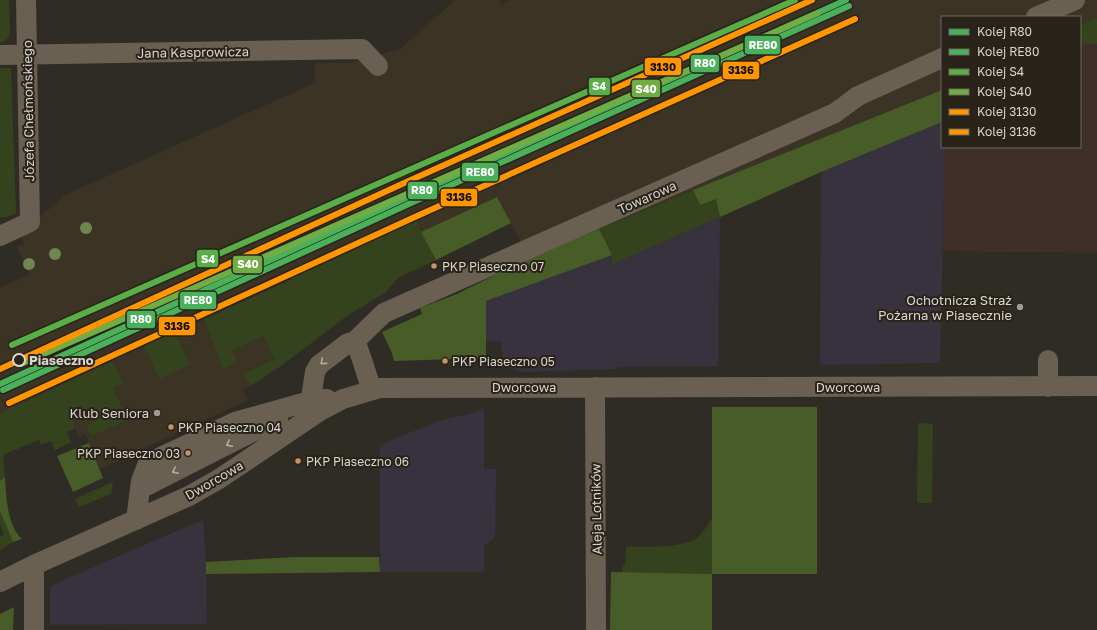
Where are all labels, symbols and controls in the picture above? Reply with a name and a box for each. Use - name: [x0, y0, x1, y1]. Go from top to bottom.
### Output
- legend: [941, 16, 1081, 148]
- text: Kolej R80: [977, 24, 1032, 39]
- line badge: RE80: [744, 35, 781, 55]
- text: RE80: [749, 38, 777, 51]
- street label: Józefa Chełmońskiego: [19, 40, 37, 182]
- street label: Jana Kasprowicza: [137, 43, 249, 61]
- text: Kolej RE80: [977, 44, 1039, 59]
- line badge: R80: [690, 54, 720, 73]
- text: R80: [694, 56, 716, 69]
- line badge: 3130: [644, 57, 682, 76]
- text: 3130: [650, 60, 676, 73]
- line badge: 3136: [722, 61, 760, 80]
- text: 3136: [728, 63, 754, 76]
- text: Kolej S4: [977, 64, 1024, 79]
- line badge: S4: [588, 77, 611, 96]
- text: S4: [592, 79, 606, 92]
- line badge: S40: [631, 79, 661, 98]
- text: S40: [635, 82, 657, 95]
- text: Kolej S40: [977, 84, 1032, 99]
- text: Kolej 3130: [977, 104, 1036, 119]
- text: Kolej 3136: [977, 124, 1036, 139]
- line badge: RE80: [461, 162, 499, 182]
- text: RE80: [466, 165, 494, 178]
- street label: Towarowa: [615, 177, 679, 217]
- line badge: R80: [407, 181, 438, 200]
- text: R80: [411, 183, 433, 196]
- line badge: 3136: [440, 188, 478, 207]
- text: 3136: [446, 190, 472, 203]
- line badge: S4: [196, 249, 219, 268]
- text: S4: [201, 252, 215, 265]
- line badge: S40: [232, 255, 263, 274]
- text: S40: [237, 257, 259, 270]
- place label: PKP Piaseczno 07: [442, 259, 544, 274]
- marker: PKP Piaseczno 07: [429, 261, 439, 271]
- line badge: RE80: [179, 291, 217, 310]
- place label: Ochotnicza Straż Pożarna w Piasecznie: [878, 292, 1012, 323]
- text: RE80: [184, 293, 212, 306]
- marker: Ochotnicza Straż Pożarna w Piasecznie: [1015, 302, 1025, 312]
- line badge: R80: [126, 310, 156, 329]
- text: R80: [130, 312, 152, 325]
- line badge: 3136: [158, 316, 196, 336]
- text: 3136: [164, 319, 190, 332]
- place label: Piaseczno: [29, 352, 94, 368]
- marker: Piaseczno: [12, 353, 26, 367]
- place label: PKP Piaseczno 05: [452, 354, 555, 369]
- marker: PKP Piaseczno 05: [440, 356, 450, 366]
- one-way arrow: [321, 358, 328, 365]
- street label: Dworcowa: [492, 379, 556, 395]
- street label: Dworcowa: [816, 379, 880, 395]
- place label: Klub Seniora: [69, 405, 149, 421]
- marker: Klub Seniora: [152, 408, 162, 418]
- place label: PKP Piaseczno 04: [178, 420, 281, 435]
- marker: PKP Piaseczno 04: [166, 422, 176, 432]
- one-way arrow: [226, 439, 234, 447]
- place label: PKP Piaseczno 03: [77, 446, 180, 461]
- marker: PKP Piaseczno 03: [183, 448, 193, 458]
- place label: PKP Piaseczno 06: [306, 454, 409, 469]
- marker: PKP Piaseczno 06: [293, 456, 303, 466]
- street label: Dworcowa: [182, 457, 246, 503]
- street label: Aleja Lotników: [587, 463, 605, 555]
- one-way arrow: [171, 466, 179, 474]

